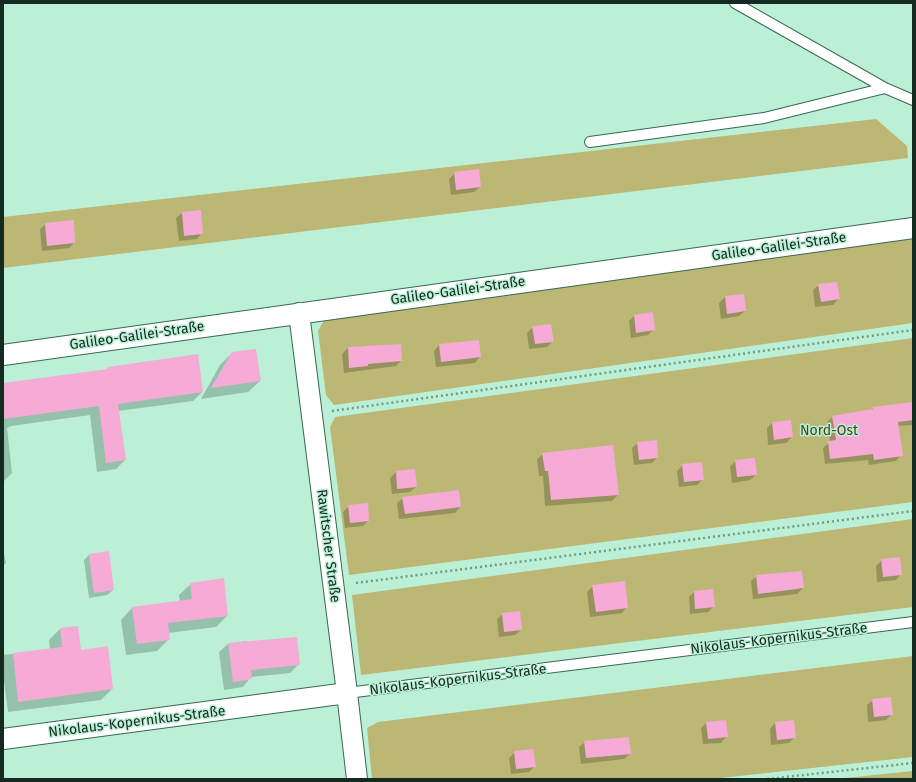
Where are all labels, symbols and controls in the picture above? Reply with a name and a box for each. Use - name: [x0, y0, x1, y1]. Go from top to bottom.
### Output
- street label: Galileo-Galilei-Straße: [710, 229, 848, 265]
- street label: Galileo-Galilei-Straße: [389, 273, 527, 309]
- street label: Galileo-Galilei-Straße: [68, 318, 206, 354]
- park label: Nord-Ost: [800, 423, 858, 439]
- street label: Rawitscher Straße: [313, 488, 343, 604]
- street label: Nikolaus-Kopernikus-Straße: [690, 620, 868, 658]
- street label: Nikolaus-Kopernikus-Straße: [369, 661, 547, 699]
- street label: Nikolaus-Kopernikus-Straße: [48, 703, 226, 741]

